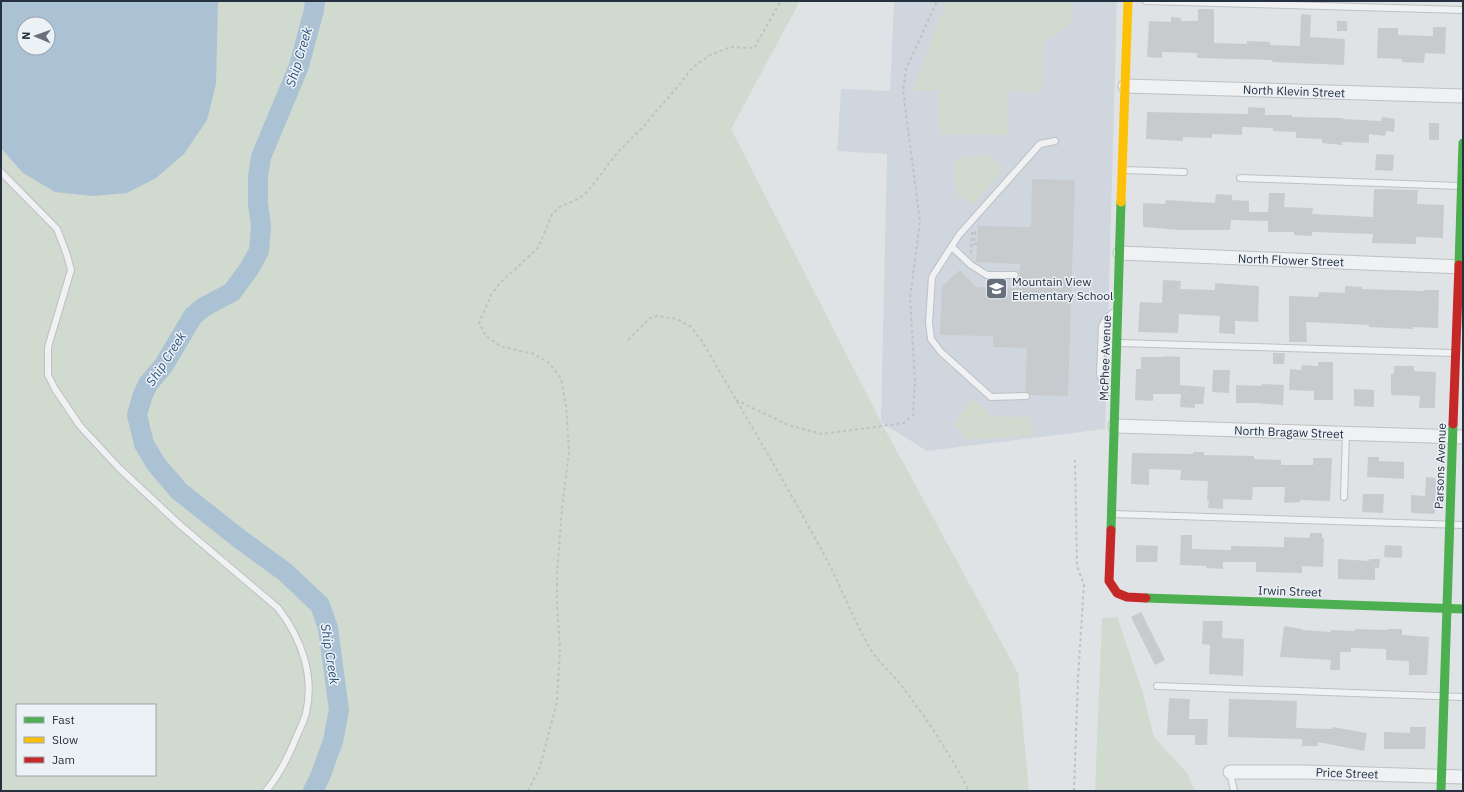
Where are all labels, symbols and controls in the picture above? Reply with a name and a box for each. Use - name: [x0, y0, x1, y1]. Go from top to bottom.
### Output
- north arrow: [16, 16, 56, 56]
- water label: Ship Creek: [282, 25, 316, 89]
- text: N: [19, 31, 33, 40]
- street label: North Klevin Street: [1243, 82, 1345, 100]
- street label: North Flower Street: [1238, 251, 1344, 269]
- place label: Mountain View Elementary School: [1012, 274, 1113, 303]
- school or university icon: Mountain View Elementary School: [983, 275, 1009, 301]
- street label: McPhee Avenue: [1096, 314, 1114, 401]
- water label: Ship Creek: [142, 328, 190, 389]
- street label: Parsons Avenue: [1431, 422, 1449, 509]
- street label: North Bragaw Street: [1234, 423, 1344, 441]
- street label: Irwin Street: [1258, 582, 1322, 600]
- water label: Ship Creek: [317, 622, 343, 686]
- legend: [16, 704, 156, 776]
- text: Fast: [52, 712, 75, 727]
- text: Slow: [52, 732, 78, 747]
- text: Jam: [52, 752, 75, 767]
- street label: Price Street: [1315, 764, 1379, 782]

